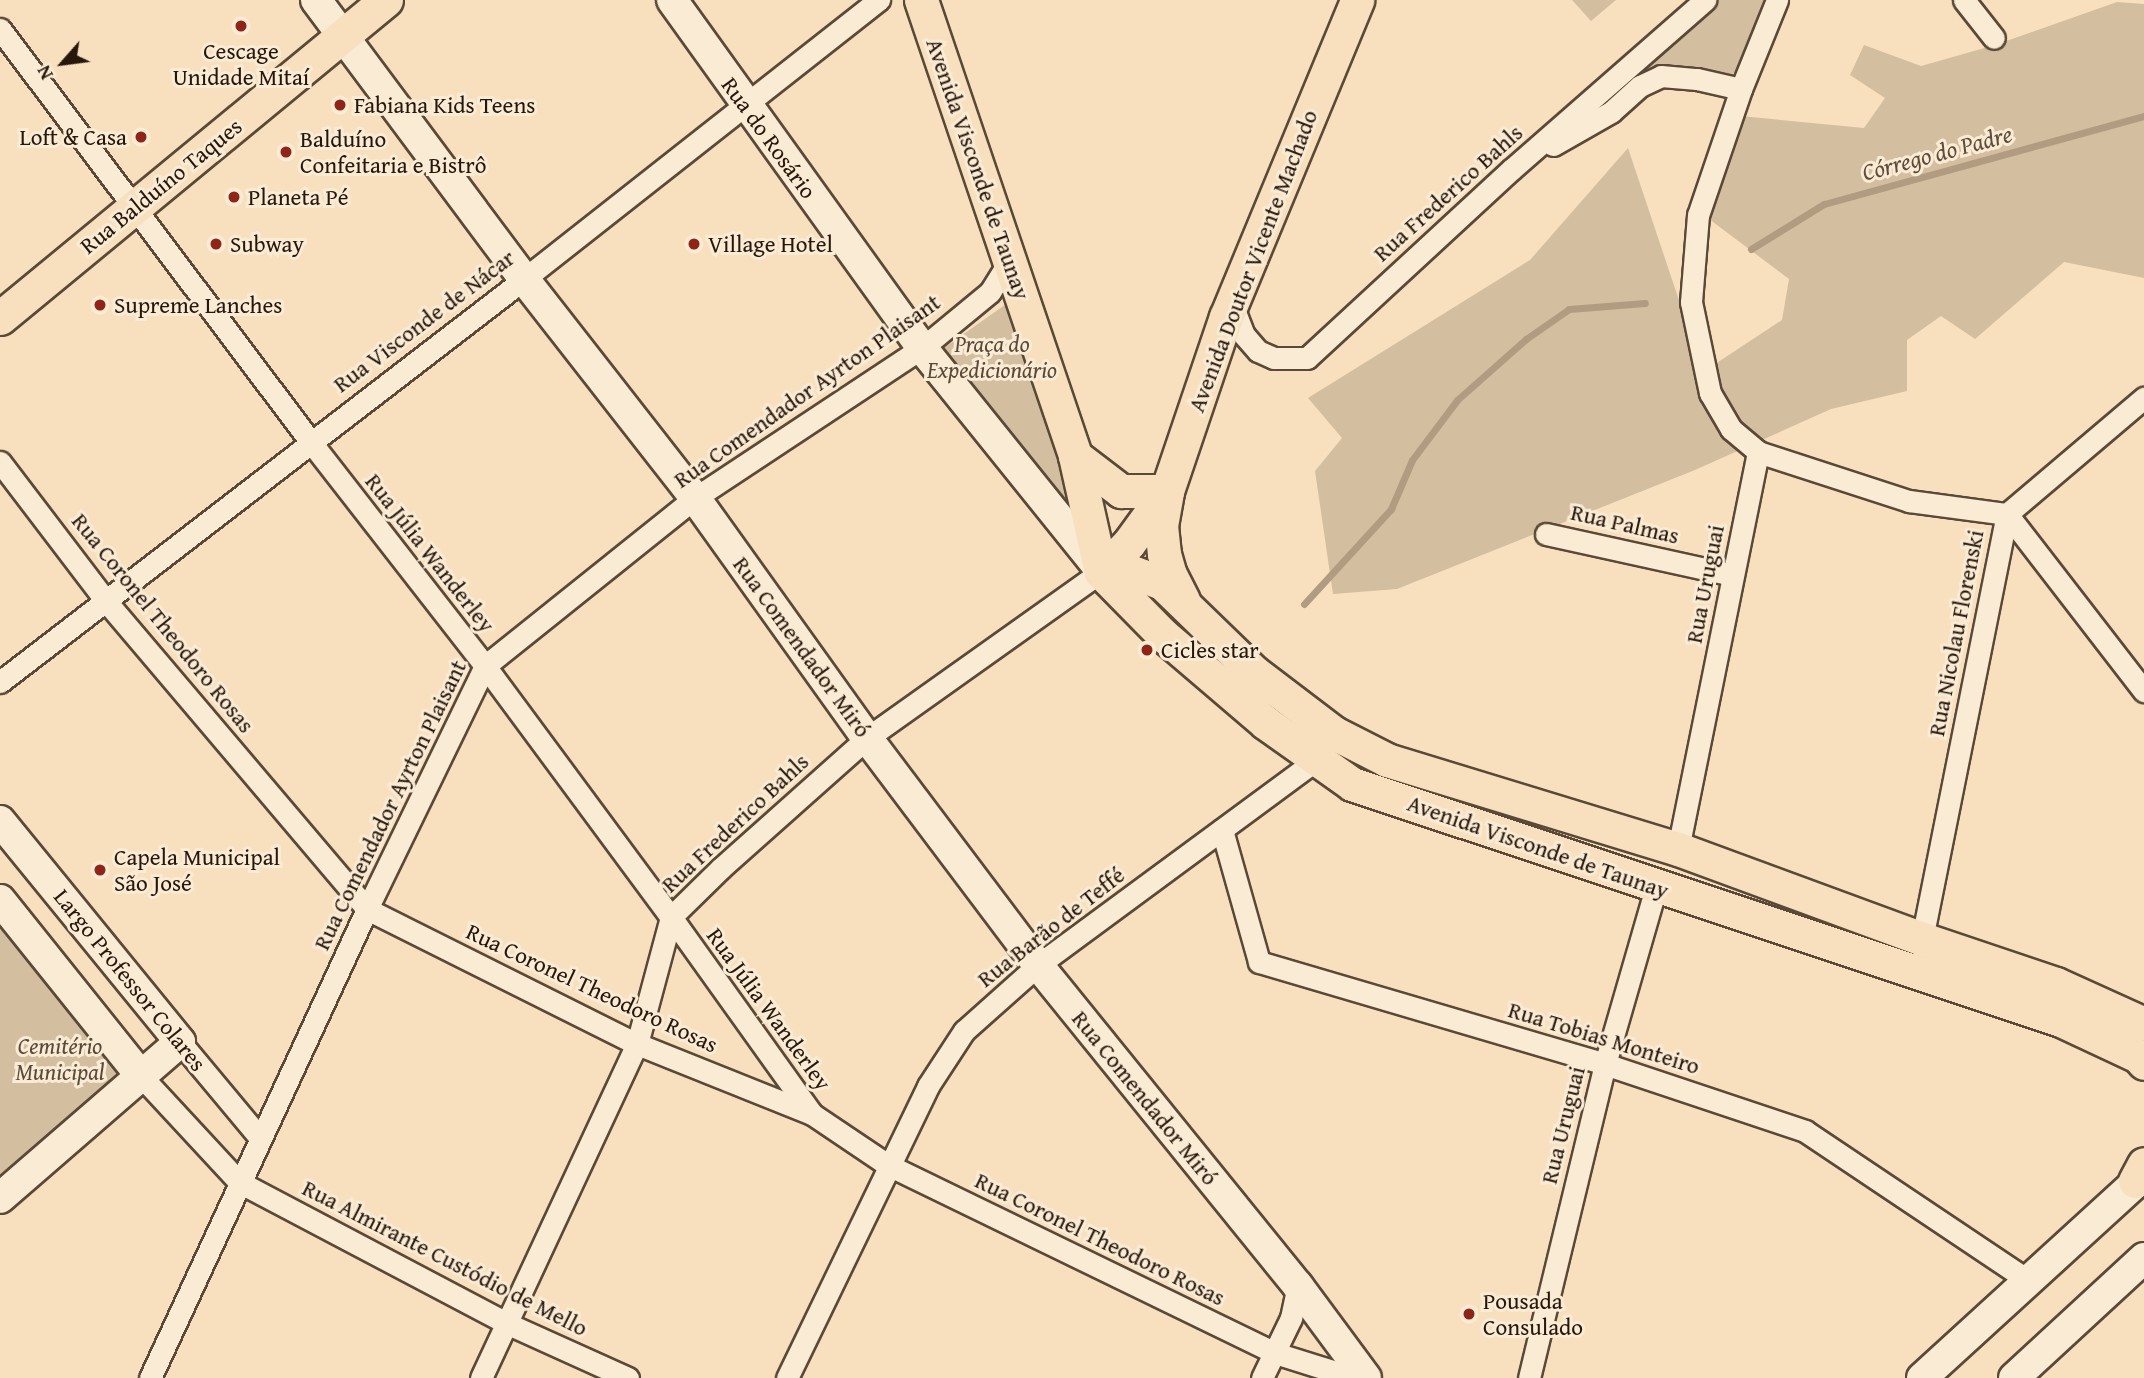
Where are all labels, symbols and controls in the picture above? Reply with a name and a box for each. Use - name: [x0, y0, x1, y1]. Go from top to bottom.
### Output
- marker: Cescage Unidade Mitaí: [233, 18, 249, 34]
- north arrow: [28, 28, 98, 98]
- street label: Avenida Visconde de Taunay: [920, 35, 1036, 303]
- place label: Cescage Unidade Mitaí: [173, 37, 309, 91]
- text: N: [29, 61, 60, 85]
- street label: Rua do Rosário: [716, 72, 822, 204]
- place label: Fabiana Kids Teens: [354, 91, 535, 119]
- marker: Fabiana Kids Teens: [332, 97, 348, 113]
- street label: Avenida Doutor Vicente Machado: [1183, 106, 1323, 416]
- street label: Rua Balduíno Taques: [75, 112, 247, 260]
- street label: Rua Frederico Bahls: [1368, 119, 1528, 267]
- water label: Córrego do Padre: [1859, 119, 2015, 187]
- place label: Loft & Casa: [20, 123, 127, 151]
- place label: Balduíno Confeitaria e Bistrô: [300, 125, 486, 179]
- marker: Loft & Casa: [133, 129, 149, 145]
- marker: Balduíno Confeitaria e Bistrô: [278, 144, 294, 160]
- place label: Planeta Pé: [248, 183, 349, 211]
- marker: Planeta Pé: [226, 189, 242, 205]
- place label: Subway: [230, 230, 304, 258]
- place label: Village Hotel: [708, 230, 833, 258]
- marker: Subway: [208, 236, 224, 252]
- marker: Village Hotel: [686, 236, 702, 252]
- street label: Rua Visconde de Nácar: [328, 244, 520, 398]
- street label: Rua Comendador Ayrton Plaisant: [668, 288, 946, 494]
- place label: Supreme Lanches: [114, 291, 282, 319]
- marker: Supreme Lanches: [92, 297, 108, 313]
- park label: Praça do Expedicionário: [927, 330, 1057, 384]
- street label: Rua Júlia Wanderley: [359, 468, 501, 638]
- street label: Rua Palmas: [1568, 498, 1682, 550]
- street label: Rua Coronel Theodoro Rosas: [66, 508, 260, 738]
- street label: Rua Uruguai: [1680, 523, 1730, 645]
- street label: Rua Nicolau Florenski: [1922, 528, 1990, 738]
- street label: Rua Comendador Miró: [727, 551, 877, 743]
- place label: Cicles star: [1161, 636, 1259, 664]
- marker: Cicles star: [1139, 642, 1155, 658]
- street label: Rua Comendador Ayrton Plaisant: [308, 656, 472, 954]
- street label: Rua Frederico Bahls: [656, 748, 814, 898]
- street label: Avenida Visconde de Taunay: [1404, 789, 1672, 905]
- place label: Capela Municipal São José: [114, 843, 280, 897]
- street label: Rua Barão de Teffé: [972, 861, 1130, 993]
- marker: Capela Municipal São José: [92, 862, 108, 878]
- street label: Largo Professor Colares: [48, 883, 212, 1077]
- street label: Rua Coronel Theodoro Rosas: [462, 918, 722, 1058]
- street label: Rua Júlia Wanderley: [701, 922, 837, 1096]
- street label: Rua Tobias Monteiro: [1505, 996, 1703, 1080]
- street label: Rua Comendador Miró: [1066, 1005, 1224, 1191]
- park label: Cemitério Municipal: [15, 1032, 105, 1086]
- street label: Rua Uruguai: [1535, 1063, 1591, 1187]
- street label: Rua Coronel Theodoro Rosas: [971, 1166, 1229, 1312]
- street label: Rua Almirante Custódio de Mello: [298, 1174, 592, 1342]
- place label: Pousada Consulado: [1483, 1287, 1583, 1341]
- marker: Pousada Consulado: [1461, 1306, 1477, 1322]

